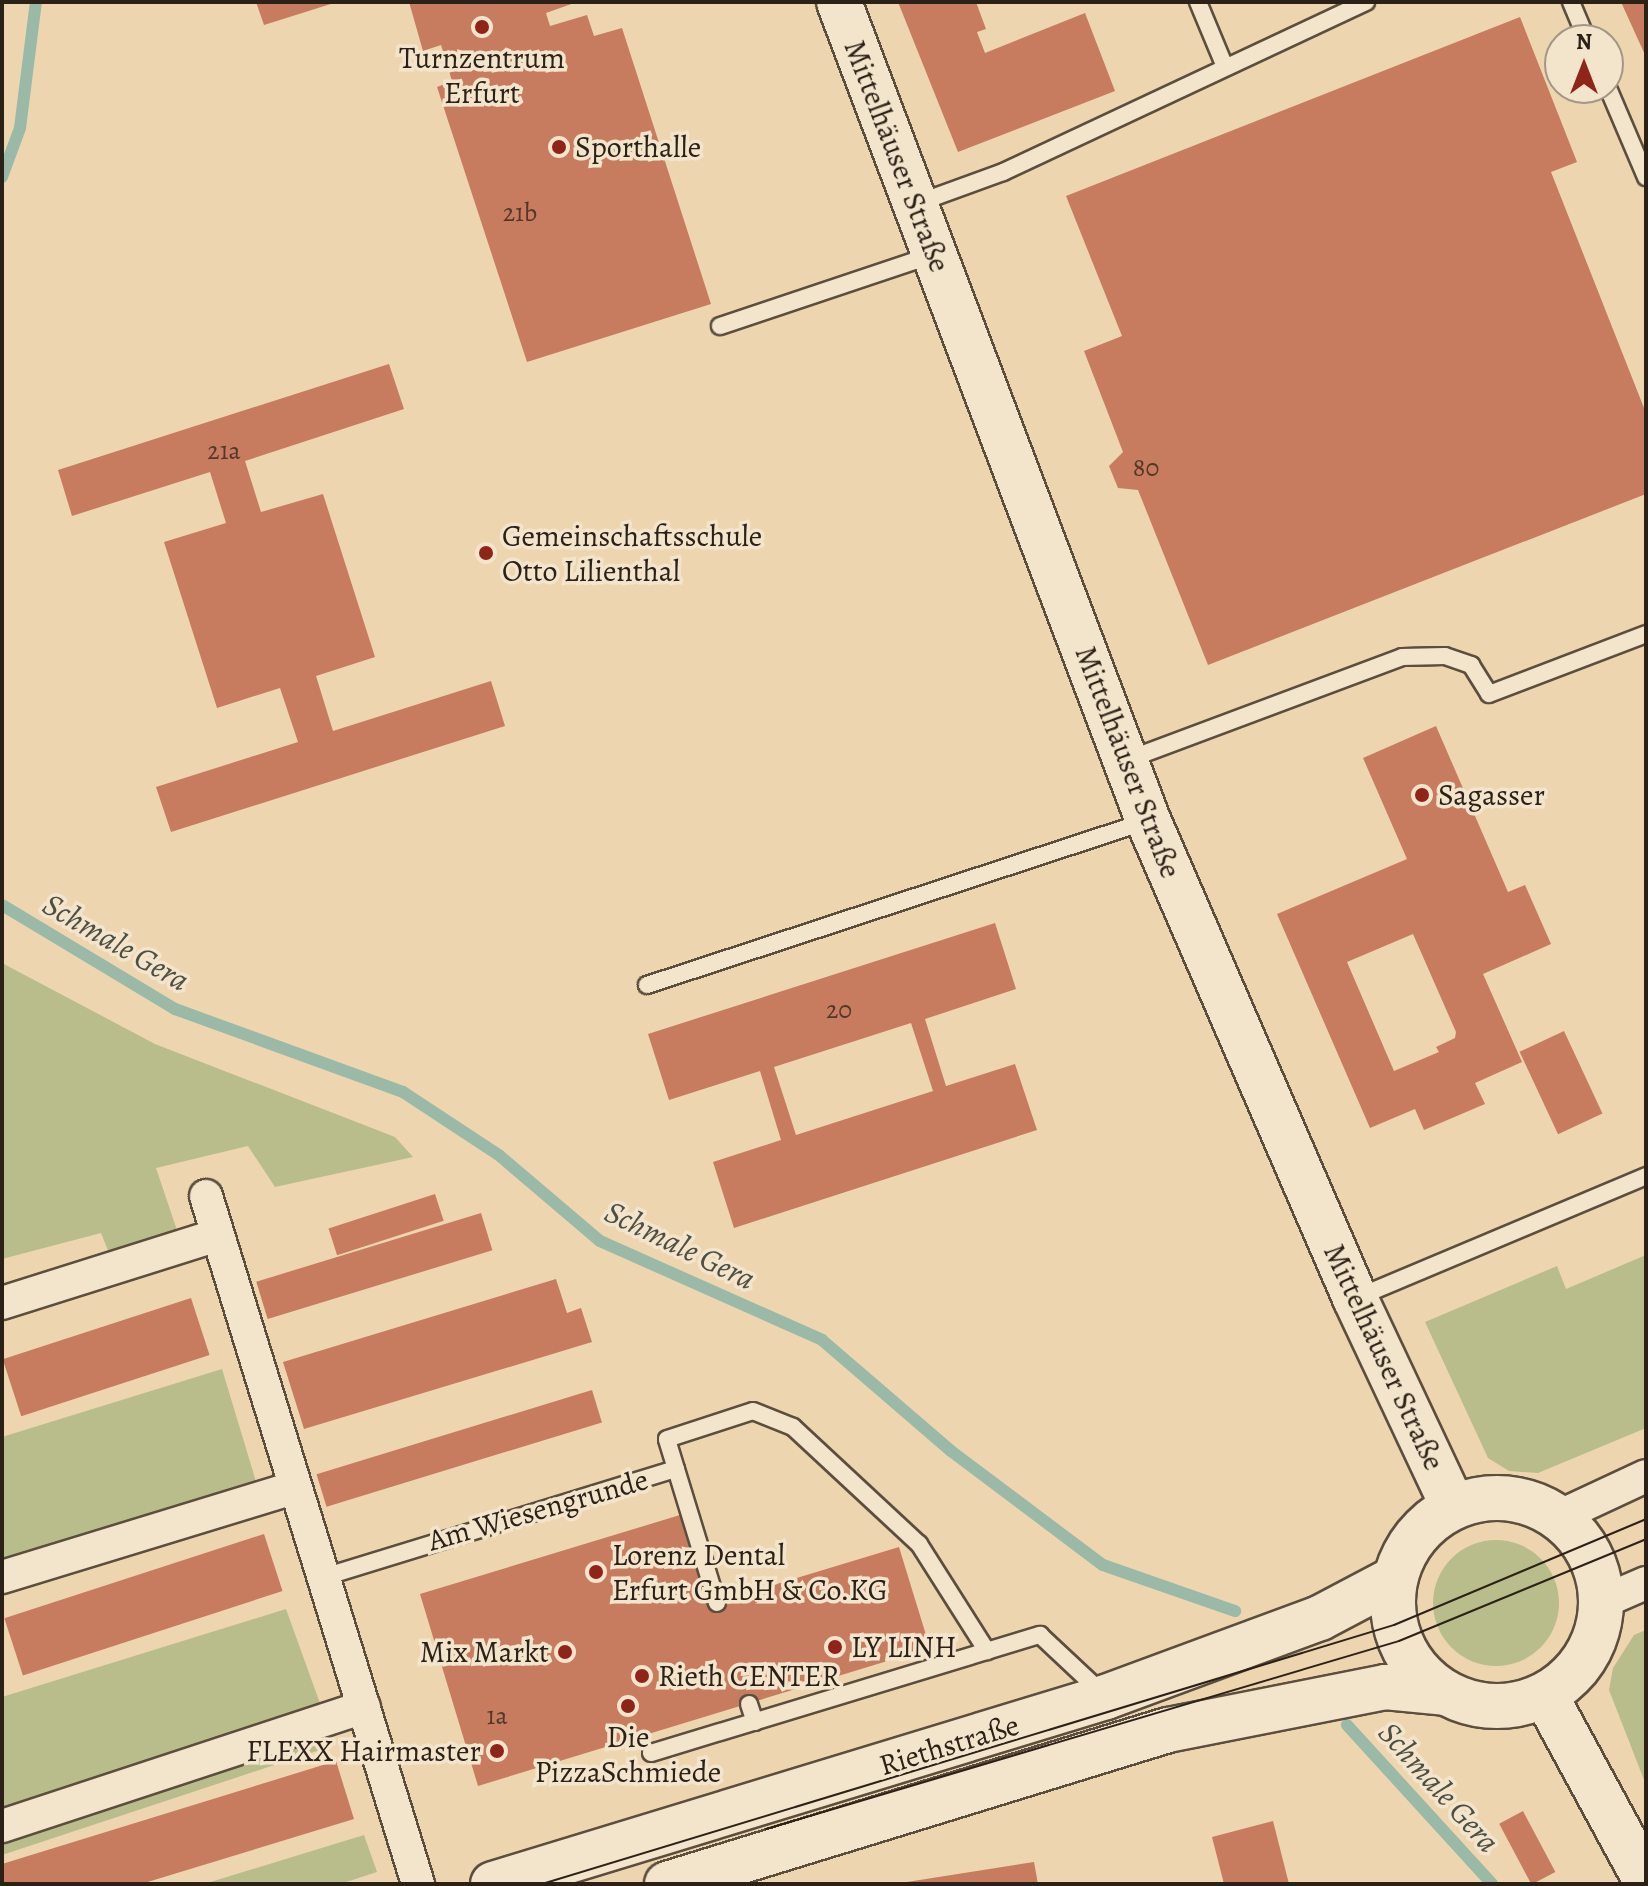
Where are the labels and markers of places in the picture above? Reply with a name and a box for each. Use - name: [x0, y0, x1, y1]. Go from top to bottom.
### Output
- marker: Turnzentrum Erfurt: [473, 18, 491, 36]
- place label: Turnzentrum Erfurt: [399, 40, 565, 110]
- place label: Sporthalle: [575, 129, 701, 165]
- marker: Sporthalle: [550, 138, 568, 156]
- place label: Gemeinschaftsschule Otto Lilienthal: [502, 518, 762, 588]
- marker: Gemeinschaftsschule Otto Lilienthal: [477, 544, 495, 562]
- place label: Sagasser: [1438, 777, 1545, 813]
- marker: Sagasser: [1413, 786, 1431, 804]
- place label: Lorenz Dental Erfurt GmbH & Co.KG: [612, 1537, 888, 1608]
- marker: Lorenz Dental Erfurt GmbH & Co.KG: [587, 1563, 605, 1581]
- place label: LY LINH: [851, 1629, 957, 1665]
- place label: Mix Markt: [420, 1634, 549, 1670]
- marker: LY LINH: [826, 1638, 844, 1656]
- marker: Mix Markt: [556, 1643, 574, 1661]
- place label: Rieth CENTER: [658, 1658, 840, 1694]
- marker: Rieth CENTER: [633, 1667, 651, 1685]
- marker: Die PizzaSchmiede: [619, 1697, 637, 1715]
- place label: Die PizzaSchmiede: [535, 1719, 721, 1790]
- place label: FLEXX Hairmaster: [246, 1733, 481, 1769]
- marker: FLEXX Hairmaster: [488, 1742, 506, 1760]

